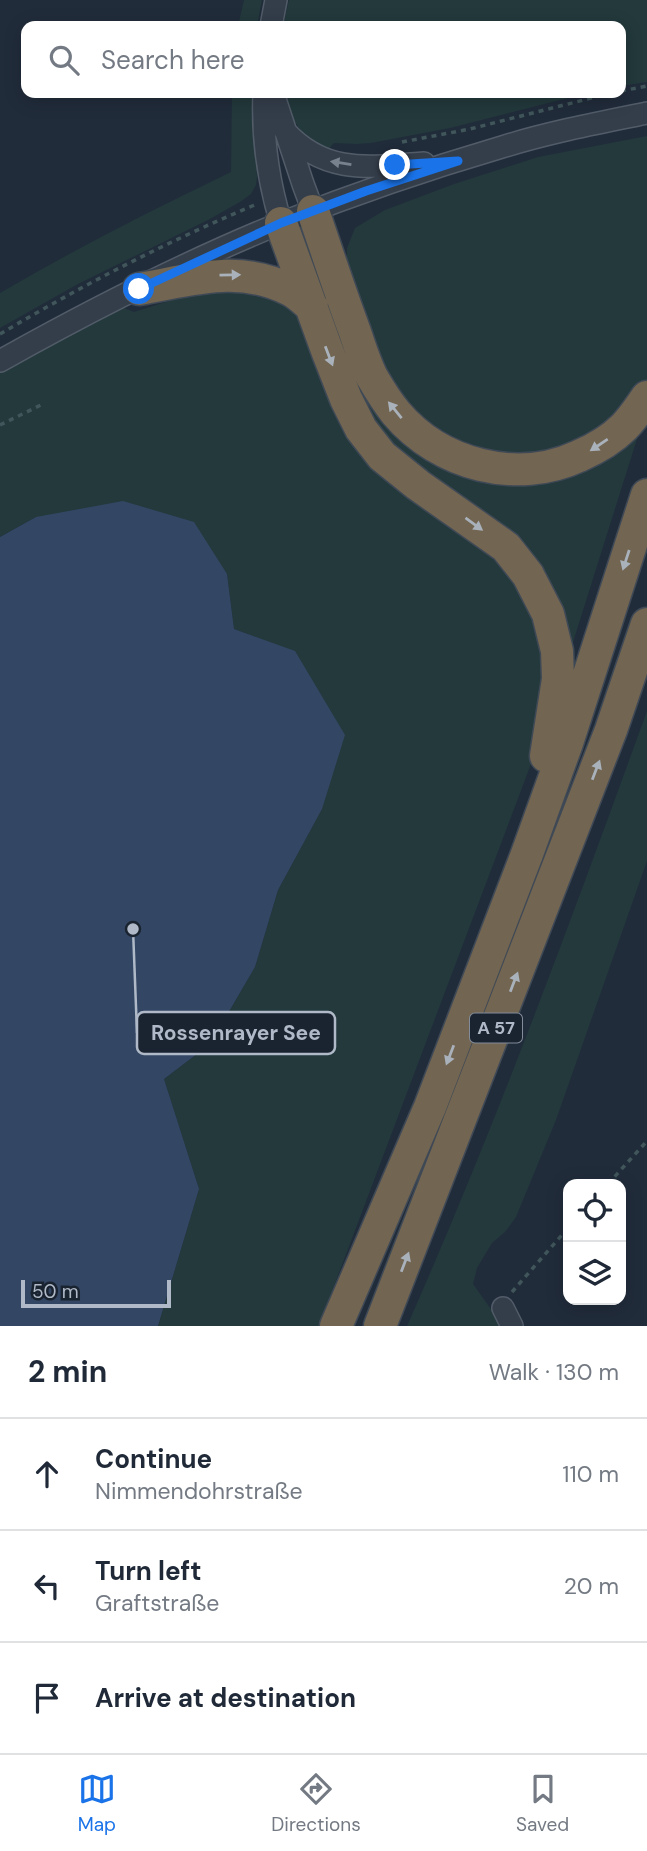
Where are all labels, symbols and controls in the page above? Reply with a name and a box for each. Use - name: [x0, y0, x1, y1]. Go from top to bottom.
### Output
- search box: [21, 21, 626, 98]
- icon: search: [45, 41, 83, 79]
- text: Search here: [101, 43, 244, 77]
- route end: [379, 149, 410, 180]
- one-way arrow: [330, 157, 352, 168]
- one-way arrow: [219, 270, 241, 281]
- route start: [123, 273, 154, 304]
- one-way arrow: [324, 346, 335, 367]
- one-way arrow: [388, 401, 403, 419]
- one-way arrow: [589, 438, 609, 451]
- one-way arrow: [465, 517, 483, 531]
- one-way arrow: [620, 549, 631, 570]
- one-way arrow: [590, 759, 601, 780]
- one-way arrow: [508, 971, 519, 992]
- callout: Rossenrayer See: [137, 1012, 335, 1054]
- road number: A 57: [470, 1014, 522, 1042]
- text: Rossenrayer See: [151, 1019, 321, 1047]
- one-way arrow: [444, 1044, 455, 1065]
- map controls: [563, 1179, 626, 1305]
- button: locate: [563, 1179, 626, 1242]
- button: layers: [563, 1242, 626, 1305]
- one-way arrow: [399, 1252, 410, 1273]
- scale bar: [21, 1277, 172, 1309]
- text: 50 m: [32, 1279, 79, 1304]
- text: 2 min: [28, 1352, 107, 1391]
- text: Walk · 130 m: [489, 1357, 619, 1387]
- text: Continue: [95, 1442, 212, 1476]
- icon: ahead: [28, 1455, 66, 1493]
- text: 110 m: [562, 1459, 619, 1489]
- text: Nimmendohrstraße: [95, 1476, 302, 1506]
- text: Turn left: [95, 1554, 202, 1588]
- icon: left: [28, 1567, 66, 1605]
- text: 20 m: [564, 1571, 619, 1601]
- text: Graftstraße: [95, 1588, 219, 1618]
- icon: arrive: [28, 1679, 66, 1717]
- text: Arrive at destination: [95, 1681, 356, 1715]
- tab: Map: [78, 1770, 116, 1837]
- tab: Directions: [271, 1770, 361, 1837]
- tab: Saved: [516, 1770, 569, 1837]

